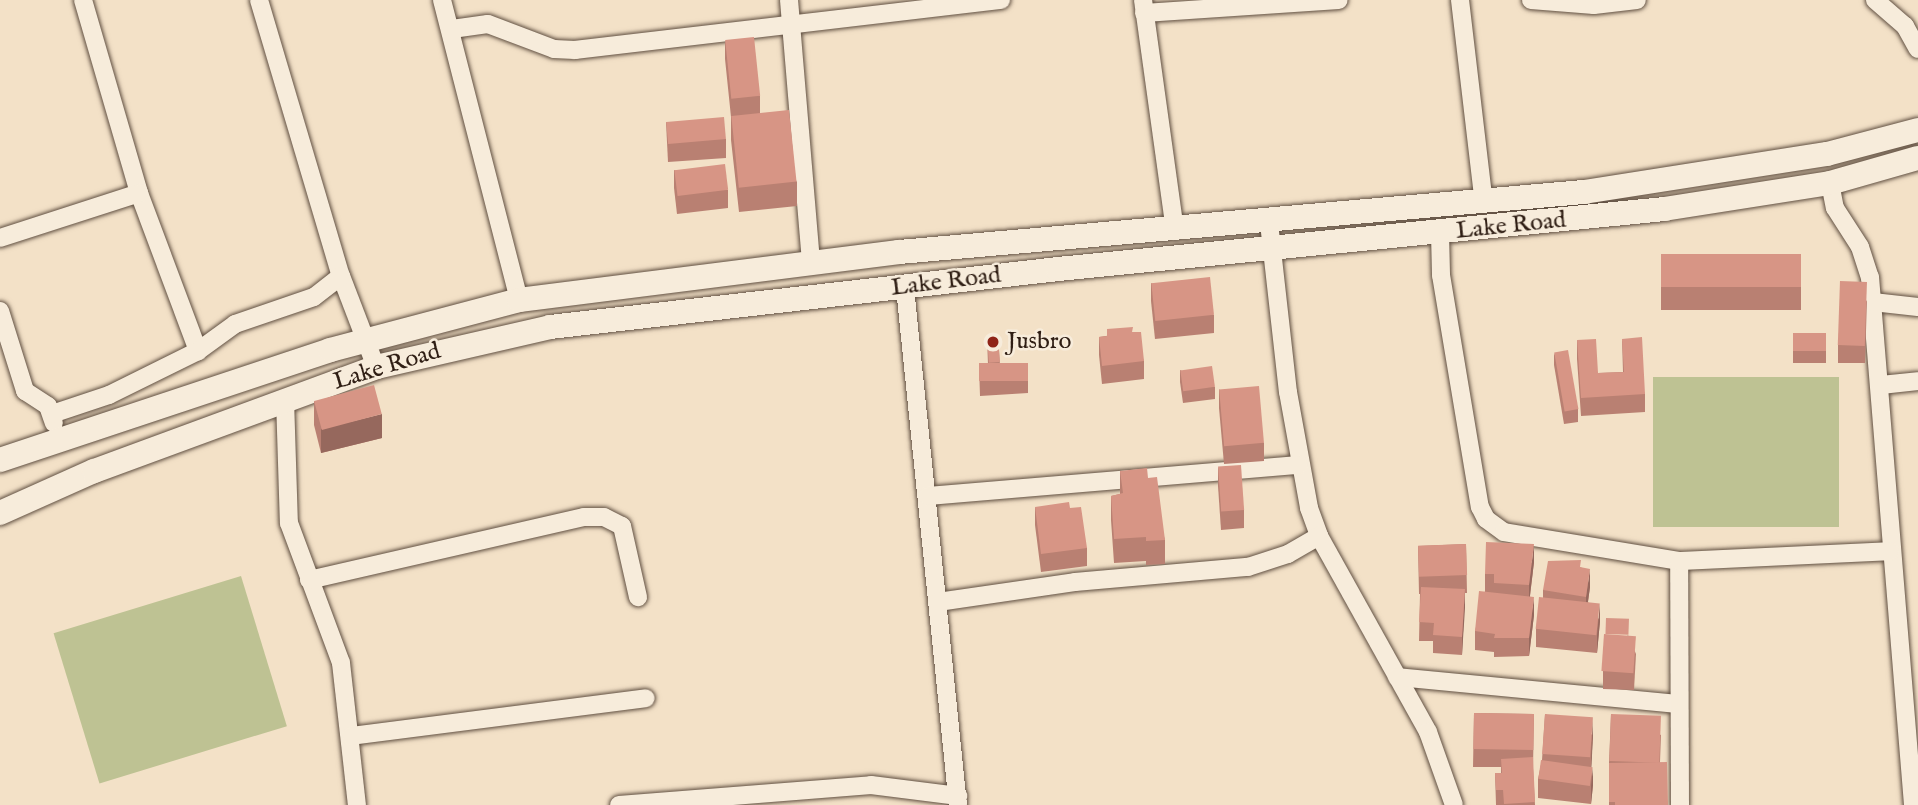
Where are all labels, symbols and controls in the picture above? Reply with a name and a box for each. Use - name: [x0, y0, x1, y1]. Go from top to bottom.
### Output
- street label: Lake Road: [1454, 206, 1568, 246]
- street label: Lake Road: [889, 261, 1003, 303]
- place label: Jusbro: [1007, 328, 1072, 356]
- marker: Jusbro: [985, 334, 1001, 350]
- street label: Lake Road: [330, 337, 444, 397]

